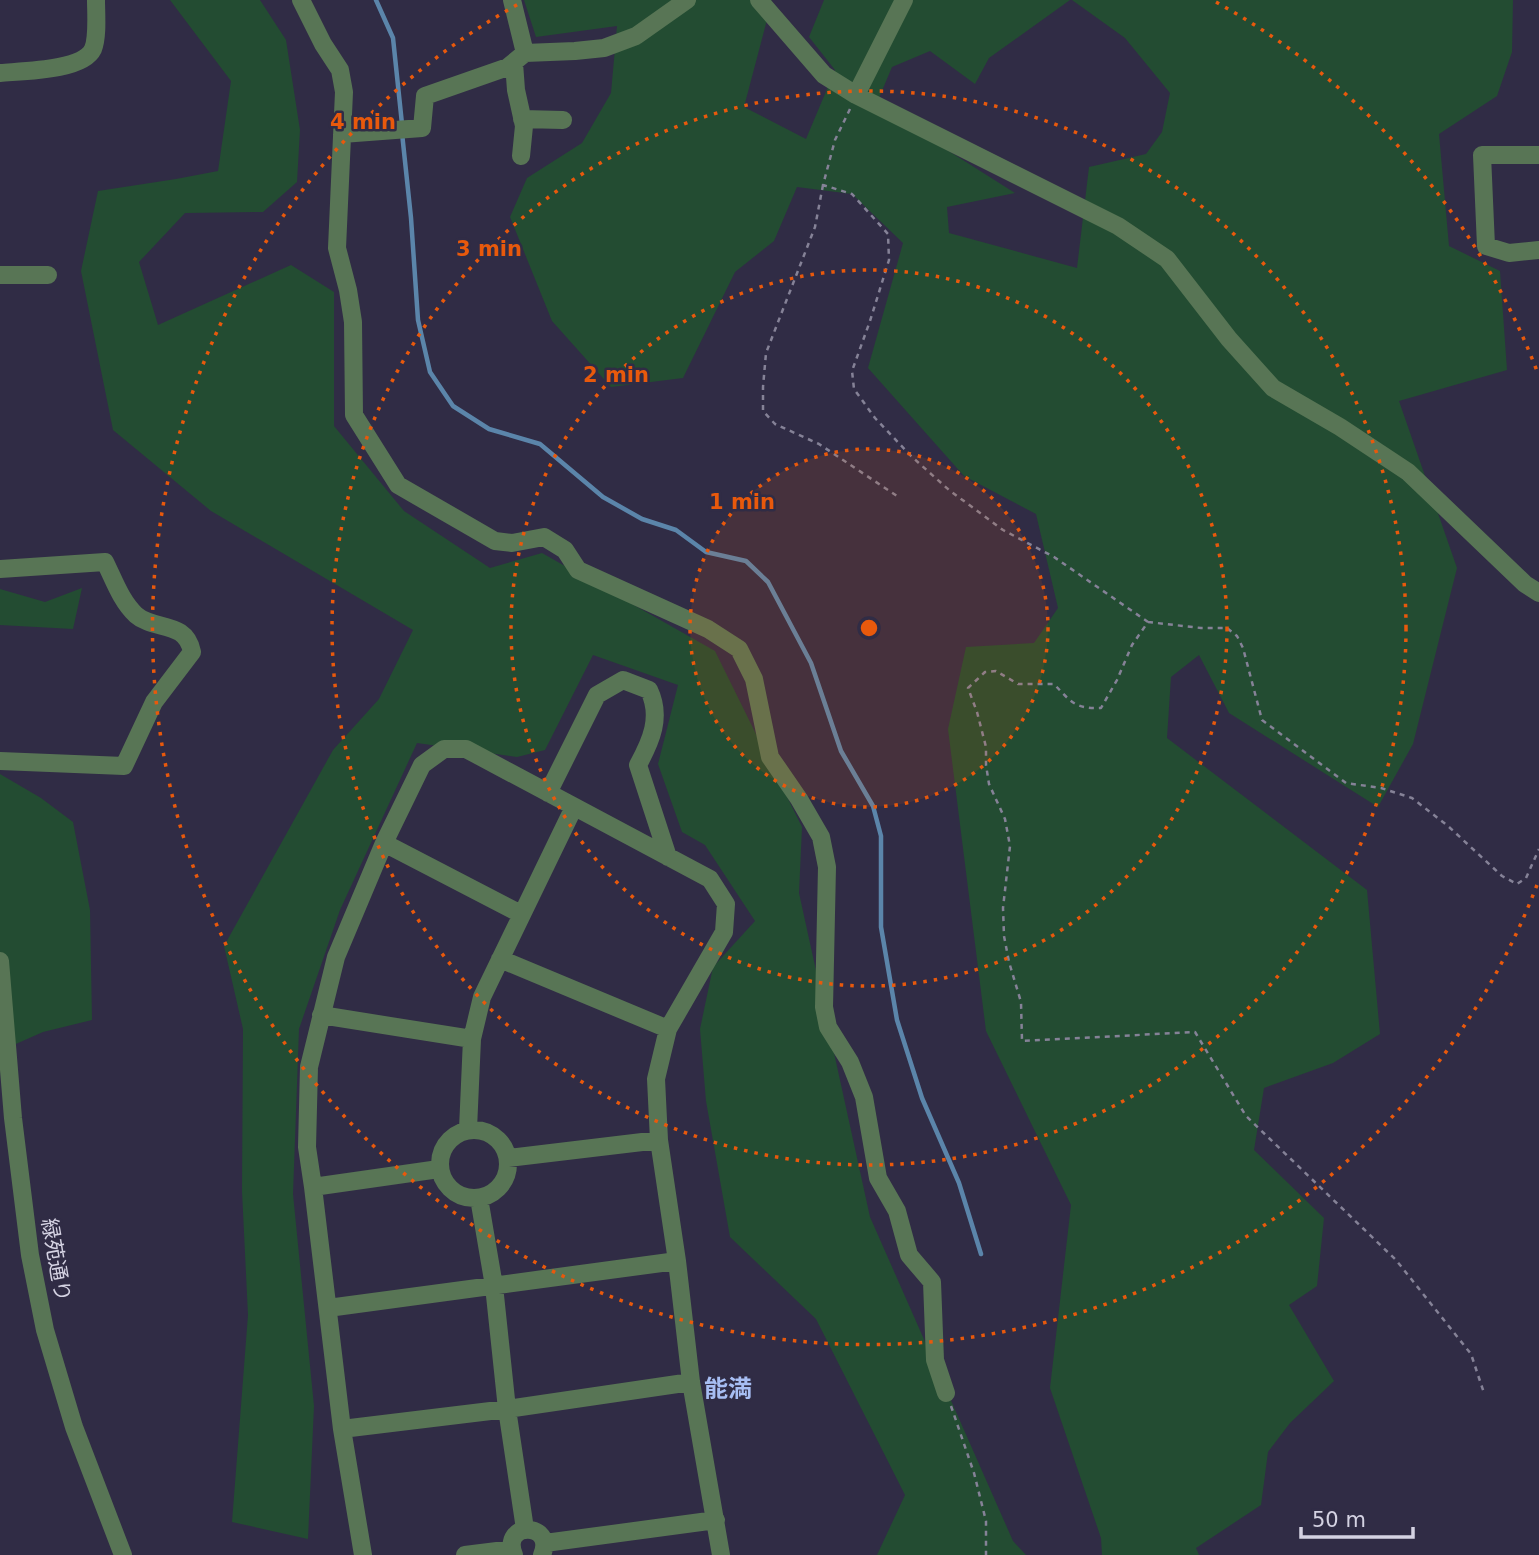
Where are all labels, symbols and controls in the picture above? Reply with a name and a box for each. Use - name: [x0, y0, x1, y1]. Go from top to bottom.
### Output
- text: 4 min: [330, 110, 396, 134]
- text: 3 min: [456, 237, 522, 261]
- text: 2 min: [583, 363, 649, 387]
- text: 1 min: [709, 490, 775, 514]
- centre of rings: [857, 616, 881, 640]
- street label: 緑苑通り: [37, 1217, 75, 1303]
- district label: 能満: [704, 1375, 752, 1403]
- scale bar: [1301, 1496, 1413, 1540]
- text: 50 m: [1312, 1508, 1366, 1532]

